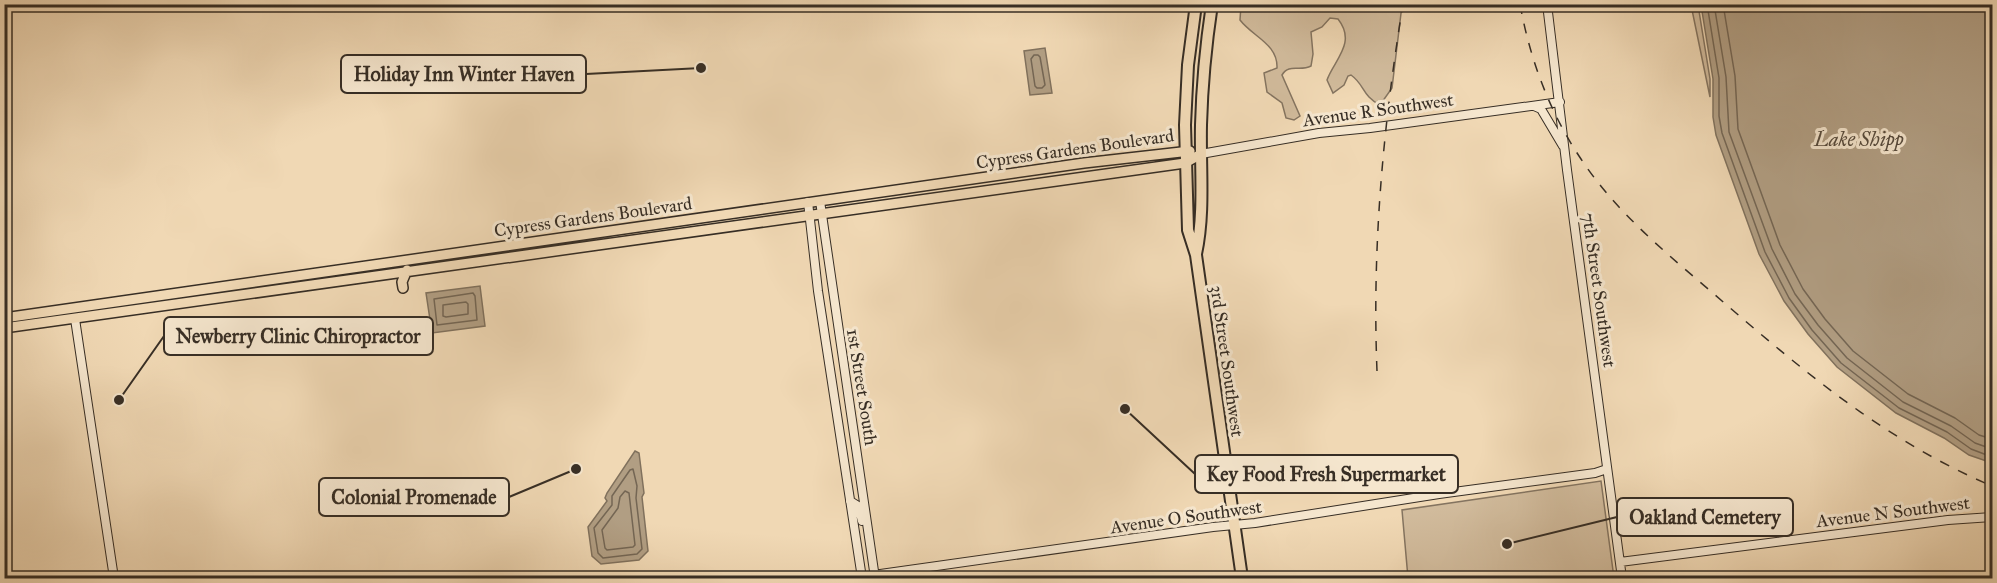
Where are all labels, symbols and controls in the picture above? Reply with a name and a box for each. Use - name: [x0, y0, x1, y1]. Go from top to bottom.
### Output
- callout: Holiday Inn Winter Haven: [341, 55, 586, 93]
- text: Holiday Inn Winter Haven: [354, 62, 575, 87]
- street label: Avenue R Southwest: [1300, 88, 1455, 132]
- street label: Cypress Gardens Boulevard: [975, 124, 1175, 174]
- water label: Lake Shipp: [1813, 127, 1904, 152]
- street label: Cypress Gardens Boulevard: [493, 192, 693, 242]
- street label: 7th Street Southwest: [1577, 211, 1621, 369]
- street label: 3rd Street Southwest: [1205, 284, 1249, 439]
- callout: Newberry Clinic Chiropractor: [164, 317, 433, 355]
- text: Newberry Clinic Chiropractor: [175, 324, 421, 349]
- street label: 1st Street South: [842, 327, 882, 447]
- callout: Key Food Fresh Supermarket: [1195, 455, 1458, 493]
- text: Key Food Fresh Supermarket: [1206, 462, 1447, 487]
- callout: Colonial Promenade: [319, 478, 509, 516]
- text: Colonial Promenade: [331, 485, 497, 509]
- street label: Avenue N Southwest: [1814, 492, 1972, 532]
- street label: Avenue O Southwest: [1108, 495, 1264, 539]
- callout: Oakland Cemetery: [1617, 498, 1793, 536]
- text: Oakland Cemetery: [1629, 505, 1782, 530]

